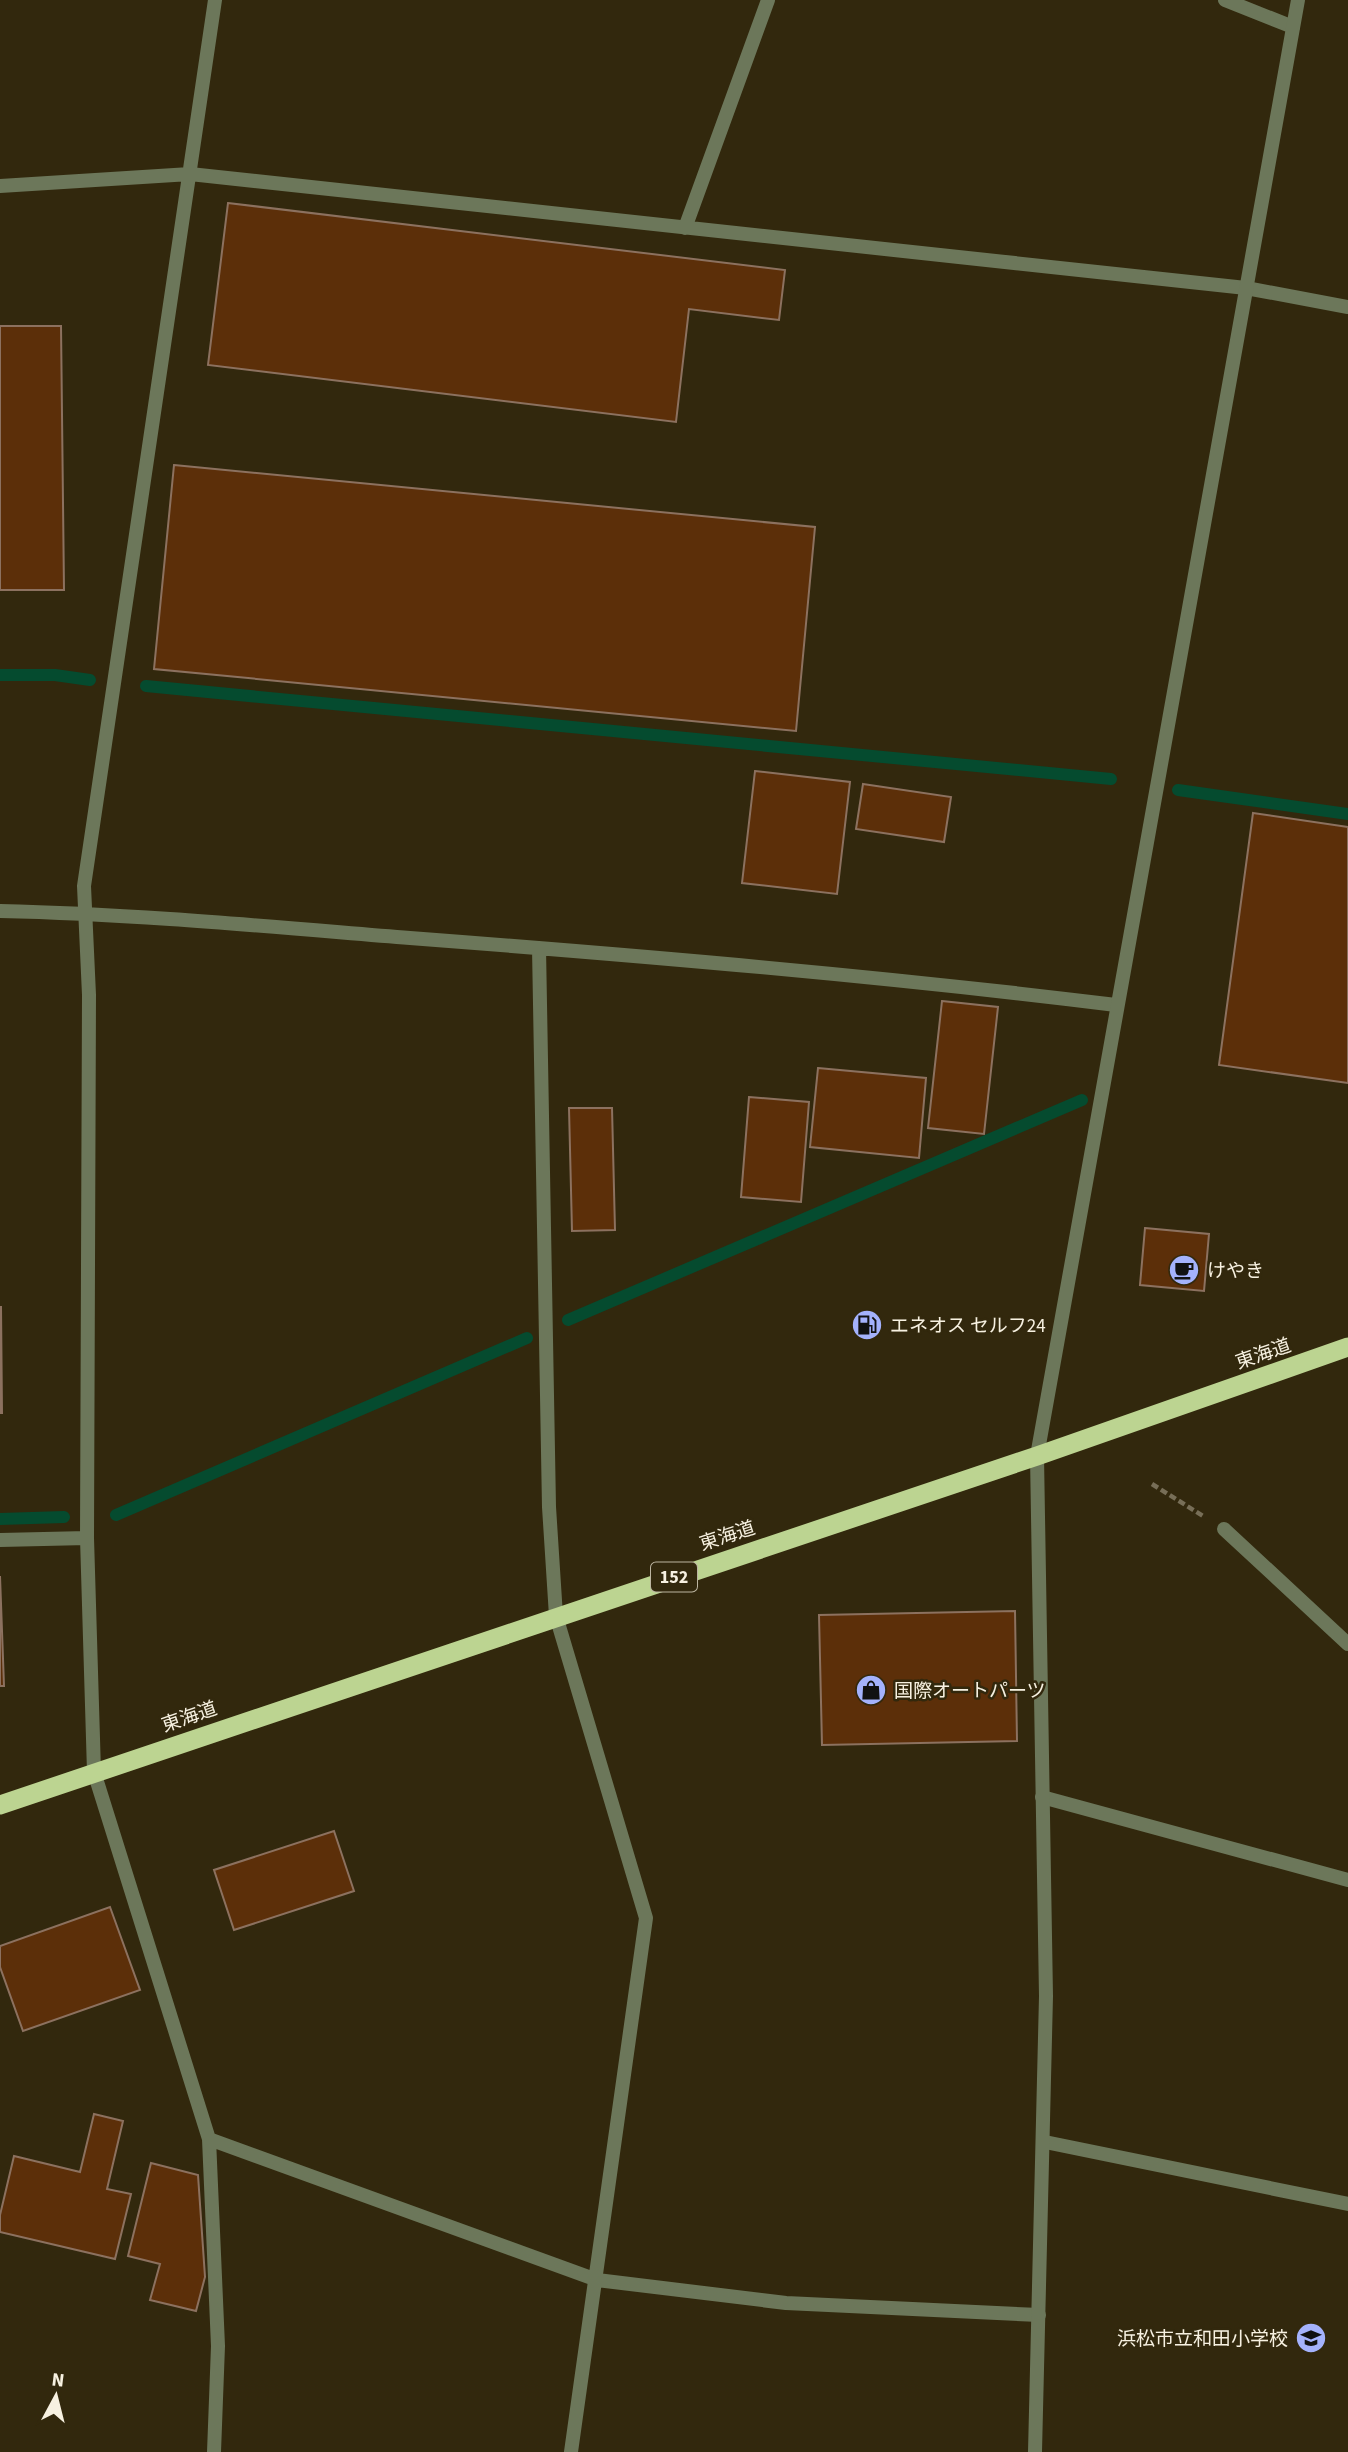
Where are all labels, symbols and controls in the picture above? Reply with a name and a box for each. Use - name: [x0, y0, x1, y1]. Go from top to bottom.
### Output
- cafe icon: けやき: [1167, 1253, 1201, 1287]
- place label: けやき: [1207, 1258, 1264, 1285]
- fuel station icon: エネオス セルフ24: [850, 1308, 884, 1342]
- place label: エネオス セルフ24: [890, 1313, 1046, 1340]
- street label: 東海道: [1232, 1332, 1295, 1376]
- street label: 東海道: [696, 1515, 759, 1558]
- road number: 152: [651, 1562, 697, 1592]
- shop icon: 国際オートパーツ: [854, 1673, 888, 1707]
- place label: 国際オートパーツ: [894, 1678, 1046, 1705]
- street label: 東海道: [158, 1695, 221, 1739]
- school or university icon: 浜松市立和田小学校: [1294, 2321, 1328, 2355]
- place label: 浜松市立和田小学校: [1117, 2326, 1288, 2353]
- north arrow: [21, 2361, 91, 2431]
- text: N: [50, 2366, 66, 2395]

